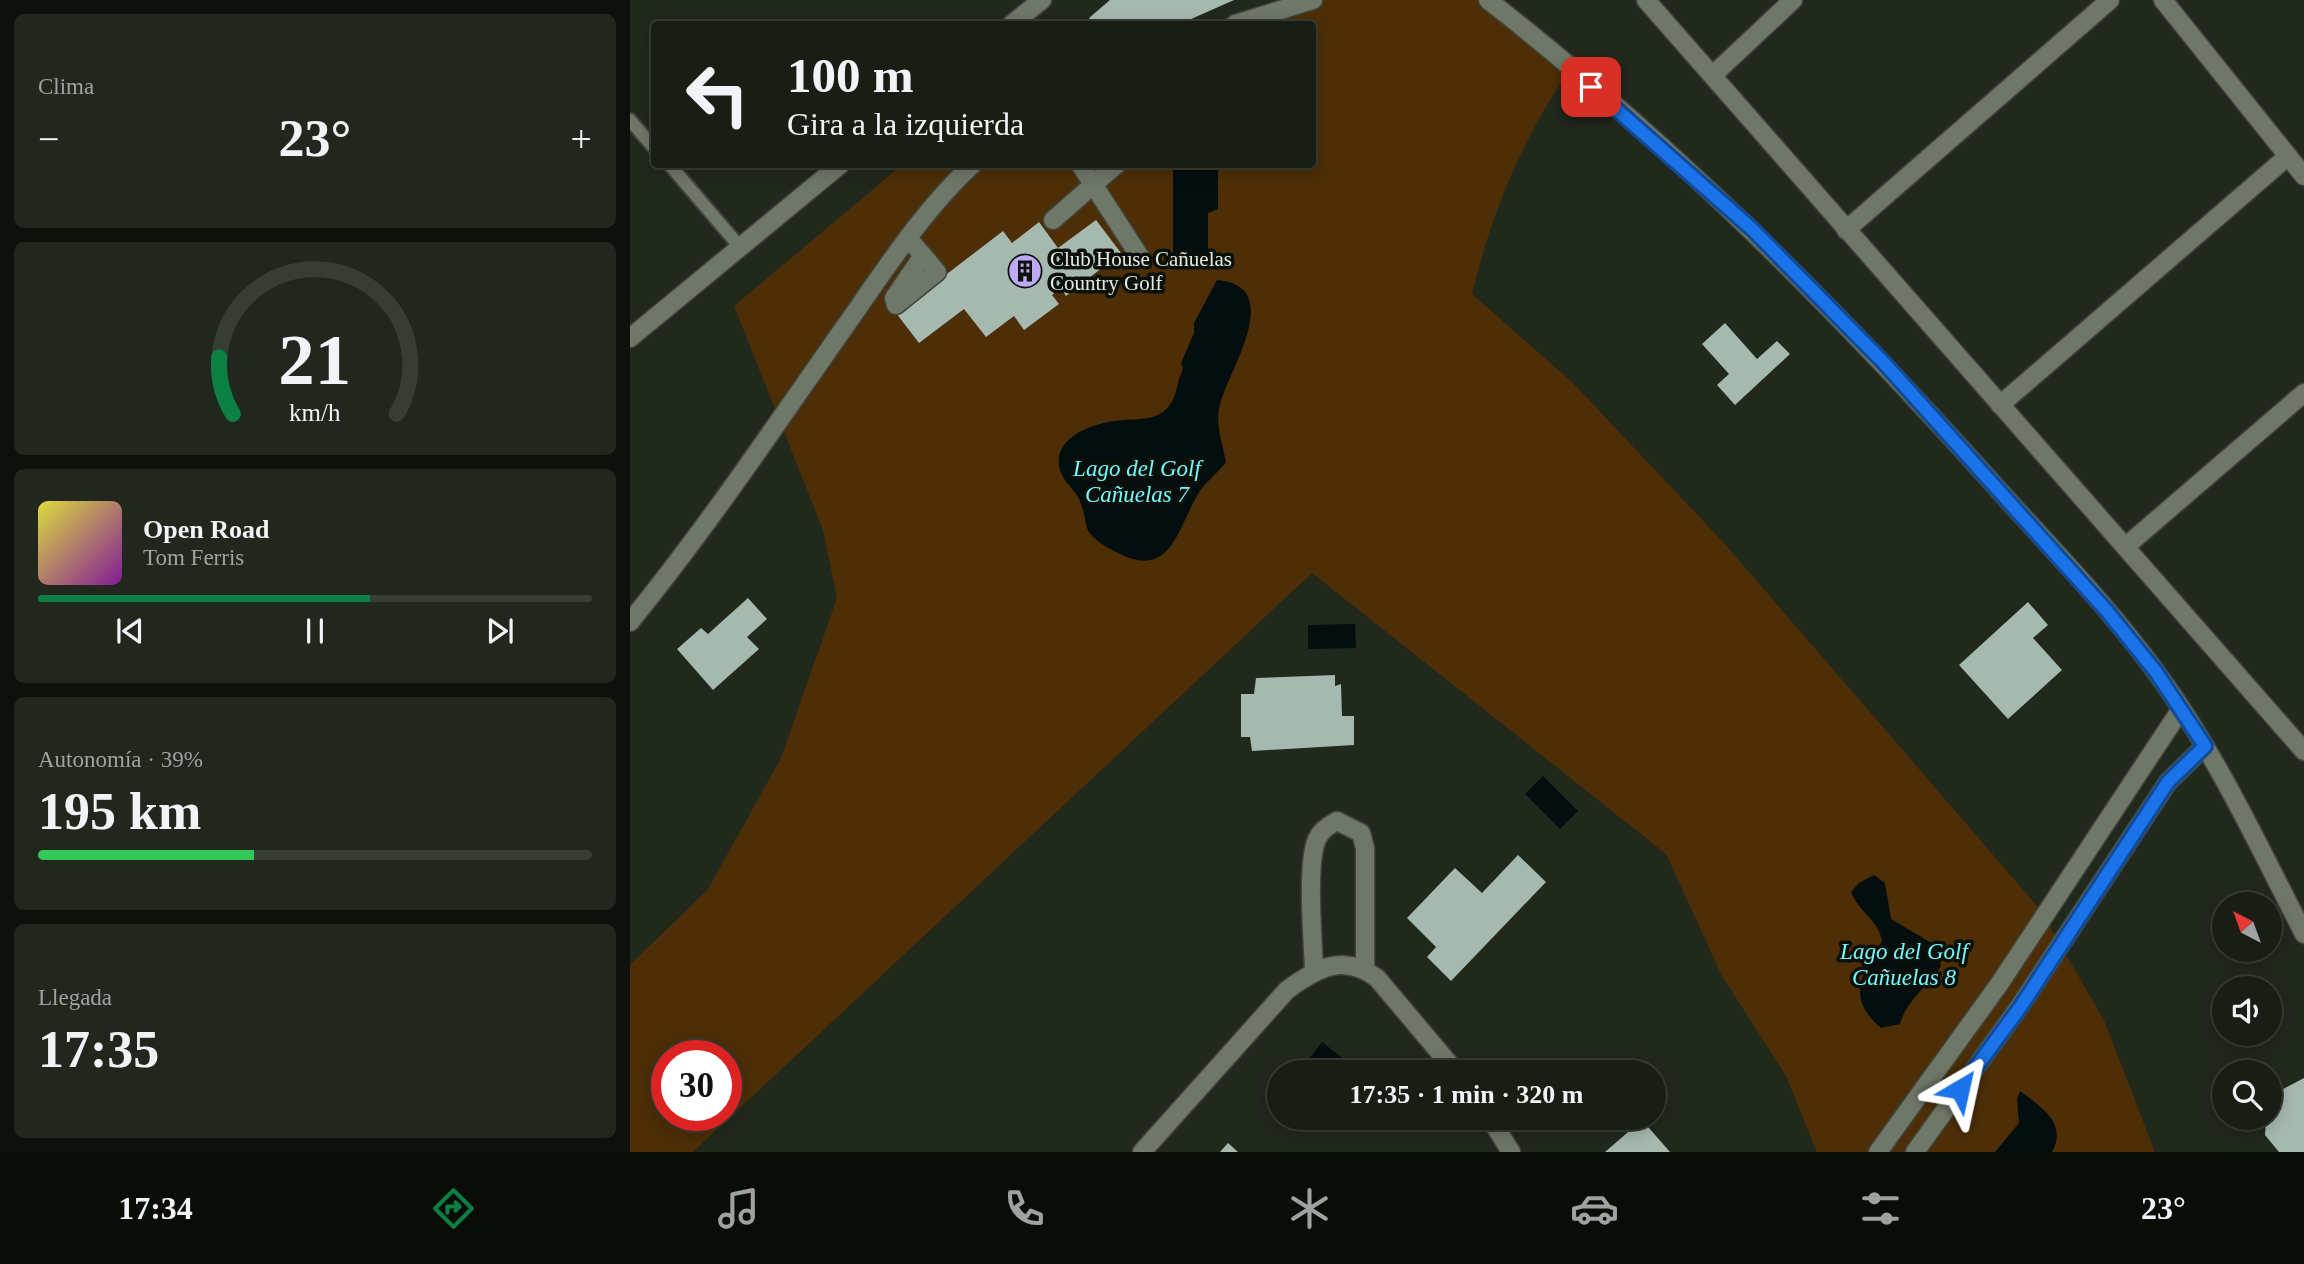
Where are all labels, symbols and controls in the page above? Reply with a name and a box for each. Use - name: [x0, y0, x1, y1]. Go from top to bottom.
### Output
- text: 100 m: [787, 48, 914, 103]
- icon: left: [672, 49, 763, 140]
- pin: [1561, 57, 1621, 117]
- icon: arrive: [1572, 68, 1610, 106]
- text: Clima: [38, 74, 94, 99]
- text: Gira a la izquierda: [787, 106, 1024, 142]
- text: 23°: [279, 110, 351, 167]
- text: −: [38, 118, 59, 160]
- text: +: [571, 118, 592, 160]
- place label: Club House Cañuelas Country Golf: [1050, 247, 1232, 295]
- building icon: Club House Cañuelas Country Golf: [1006, 252, 1044, 290]
- text: 21: [279, 320, 351, 401]
- text: km/h: [289, 399, 341, 426]
- water label: Lago del Golf Cañuelas 7: [1072, 456, 1204, 507]
- text: Open Road: [143, 515, 269, 544]
- text: Tom Ferris: [143, 545, 244, 570]
- icon: previous: [111, 612, 149, 650]
- icon: pause: [296, 612, 334, 650]
- icon: next: [481, 612, 519, 650]
- text: Autonomía · 39%: [38, 747, 203, 772]
- text: 195 km: [38, 783, 201, 840]
- north arrow: [2212, 892, 2282, 962]
- map controls: [2212, 892, 2282, 1130]
- water label: Lago del Golf Cañuelas 8: [1839, 939, 1971, 990]
- button: sound: [2212, 976, 2282, 1046]
- text: Llegada: [38, 985, 112, 1010]
- text: 17:35: [38, 1021, 159, 1078]
- speed limit sign: 30: [651, 1040, 742, 1131]
- position arrow: [1923, 1052, 1997, 1126]
- button: search: [2212, 1060, 2282, 1130]
- text: 17:35 · 1 min · 320 m: [1350, 1080, 1584, 1109]
- icon: directions: [429, 1184, 478, 1233]
- icon: music: [714, 1184, 763, 1233]
- icon: phone: [1000, 1184, 1049, 1233]
- icon: climate: [1285, 1184, 1334, 1233]
- icon: car: [1570, 1184, 1619, 1233]
- icon: filters: [1856, 1184, 1905, 1233]
- text: 17:34: [118, 1190, 193, 1226]
- text: 23°: [2141, 1190, 2186, 1226]

